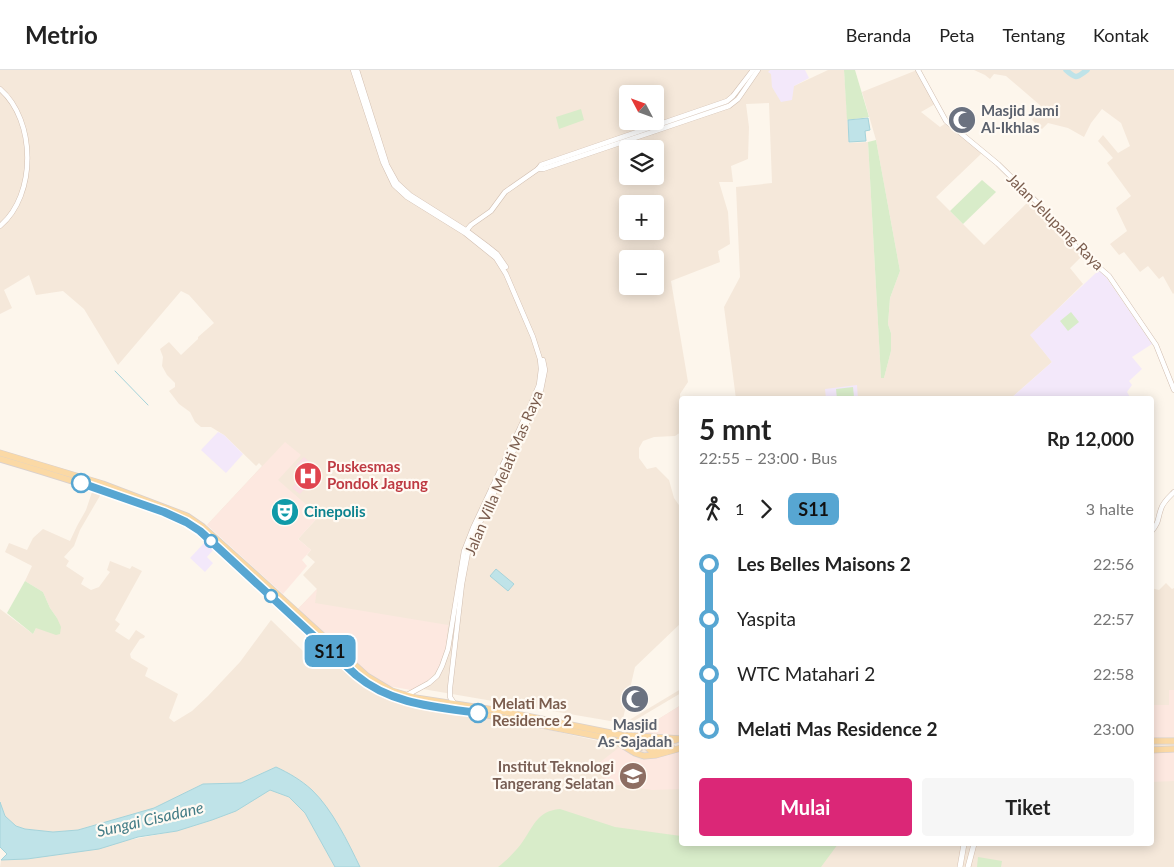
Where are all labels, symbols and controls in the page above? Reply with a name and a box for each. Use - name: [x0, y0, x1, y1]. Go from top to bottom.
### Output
- text: Metrio: [25, 20, 98, 49]
- text: Beranda: [846, 24, 911, 46]
- text: Peta: [939, 24, 974, 46]
- text: Tentang: [1002, 24, 1065, 46]
- text: Kontak: [1093, 24, 1149, 46]
- north arrow: [619, 85, 664, 130]
- map controls: [619, 85, 664, 295]
- place label: Masjid Jami Al-Ikhlas: [980, 101, 1059, 136]
- mosque icon: Masjid Jami Al-Ikhlas: [947, 105, 977, 135]
- button: layers: [619, 140, 664, 185]
- street label: Jalan Jelupang Raya: [1004, 169, 1108, 273]
- button: +: [619, 195, 664, 240]
- button: −: [619, 250, 664, 295]
- street label: Jalan Villa Melati Mas Raya: [460, 388, 546, 558]
- text: 5 mnt: [699, 412, 772, 446]
- text: Rp 12,000: [1047, 427, 1134, 450]
- text: 22:55 – 23:00 · Bus: [699, 448, 837, 467]
- place label: Puskesmas Pondok Jagung: [327, 457, 428, 492]
- hospital icon: Puskesmas Pondok Jagung: [293, 461, 323, 491]
- unlabelled marker: [71, 473, 91, 493]
- icon: walk: [699, 495, 727, 523]
- icon: forward: [752, 495, 780, 523]
- theatre icon: Cinepolis: [270, 497, 300, 527]
- text: S11: [798, 498, 829, 520]
- text: 1: [735, 499, 744, 518]
- text: 3 halte: [1086, 499, 1134, 518]
- place label: Cinepolis: [304, 502, 366, 520]
- unlabelled marker: [204, 534, 218, 548]
- text: Les Belles Maisons 2: [737, 552, 911, 575]
- text: 22:56: [1093, 554, 1134, 573]
- unlabelled marker: [264, 589, 278, 603]
- text: Yaspita: [737, 607, 796, 630]
- text: 22:57: [1093, 609, 1134, 628]
- line badge: S11: [301, 635, 359, 667]
- text: S11: [315, 640, 345, 662]
- text: WTC Matahari 2: [737, 662, 875, 685]
- text: 22:58: [1093, 664, 1134, 683]
- mosque icon: Masjid As-Sajadah: [620, 684, 650, 714]
- place label: Melati Mas Residence 2: [492, 694, 572, 729]
- marker: Melati Mas Residence 2: [468, 703, 488, 723]
- place label: Masjid As-Sajadah: [597, 715, 672, 750]
- text: Melati Mas Residence 2: [737, 717, 938, 740]
- text: 23:00: [1093, 719, 1134, 738]
- place label: Institut Teknologi Tangerang Selatan: [493, 757, 614, 792]
- school or university icon: Institut Teknologi Tangerang Selatan: [618, 761, 648, 791]
- button: Mulai: [699, 778, 912, 836]
- button: Tiket: [922, 778, 1134, 836]
- water label: Sungai Cisadane: [95, 797, 205, 840]

